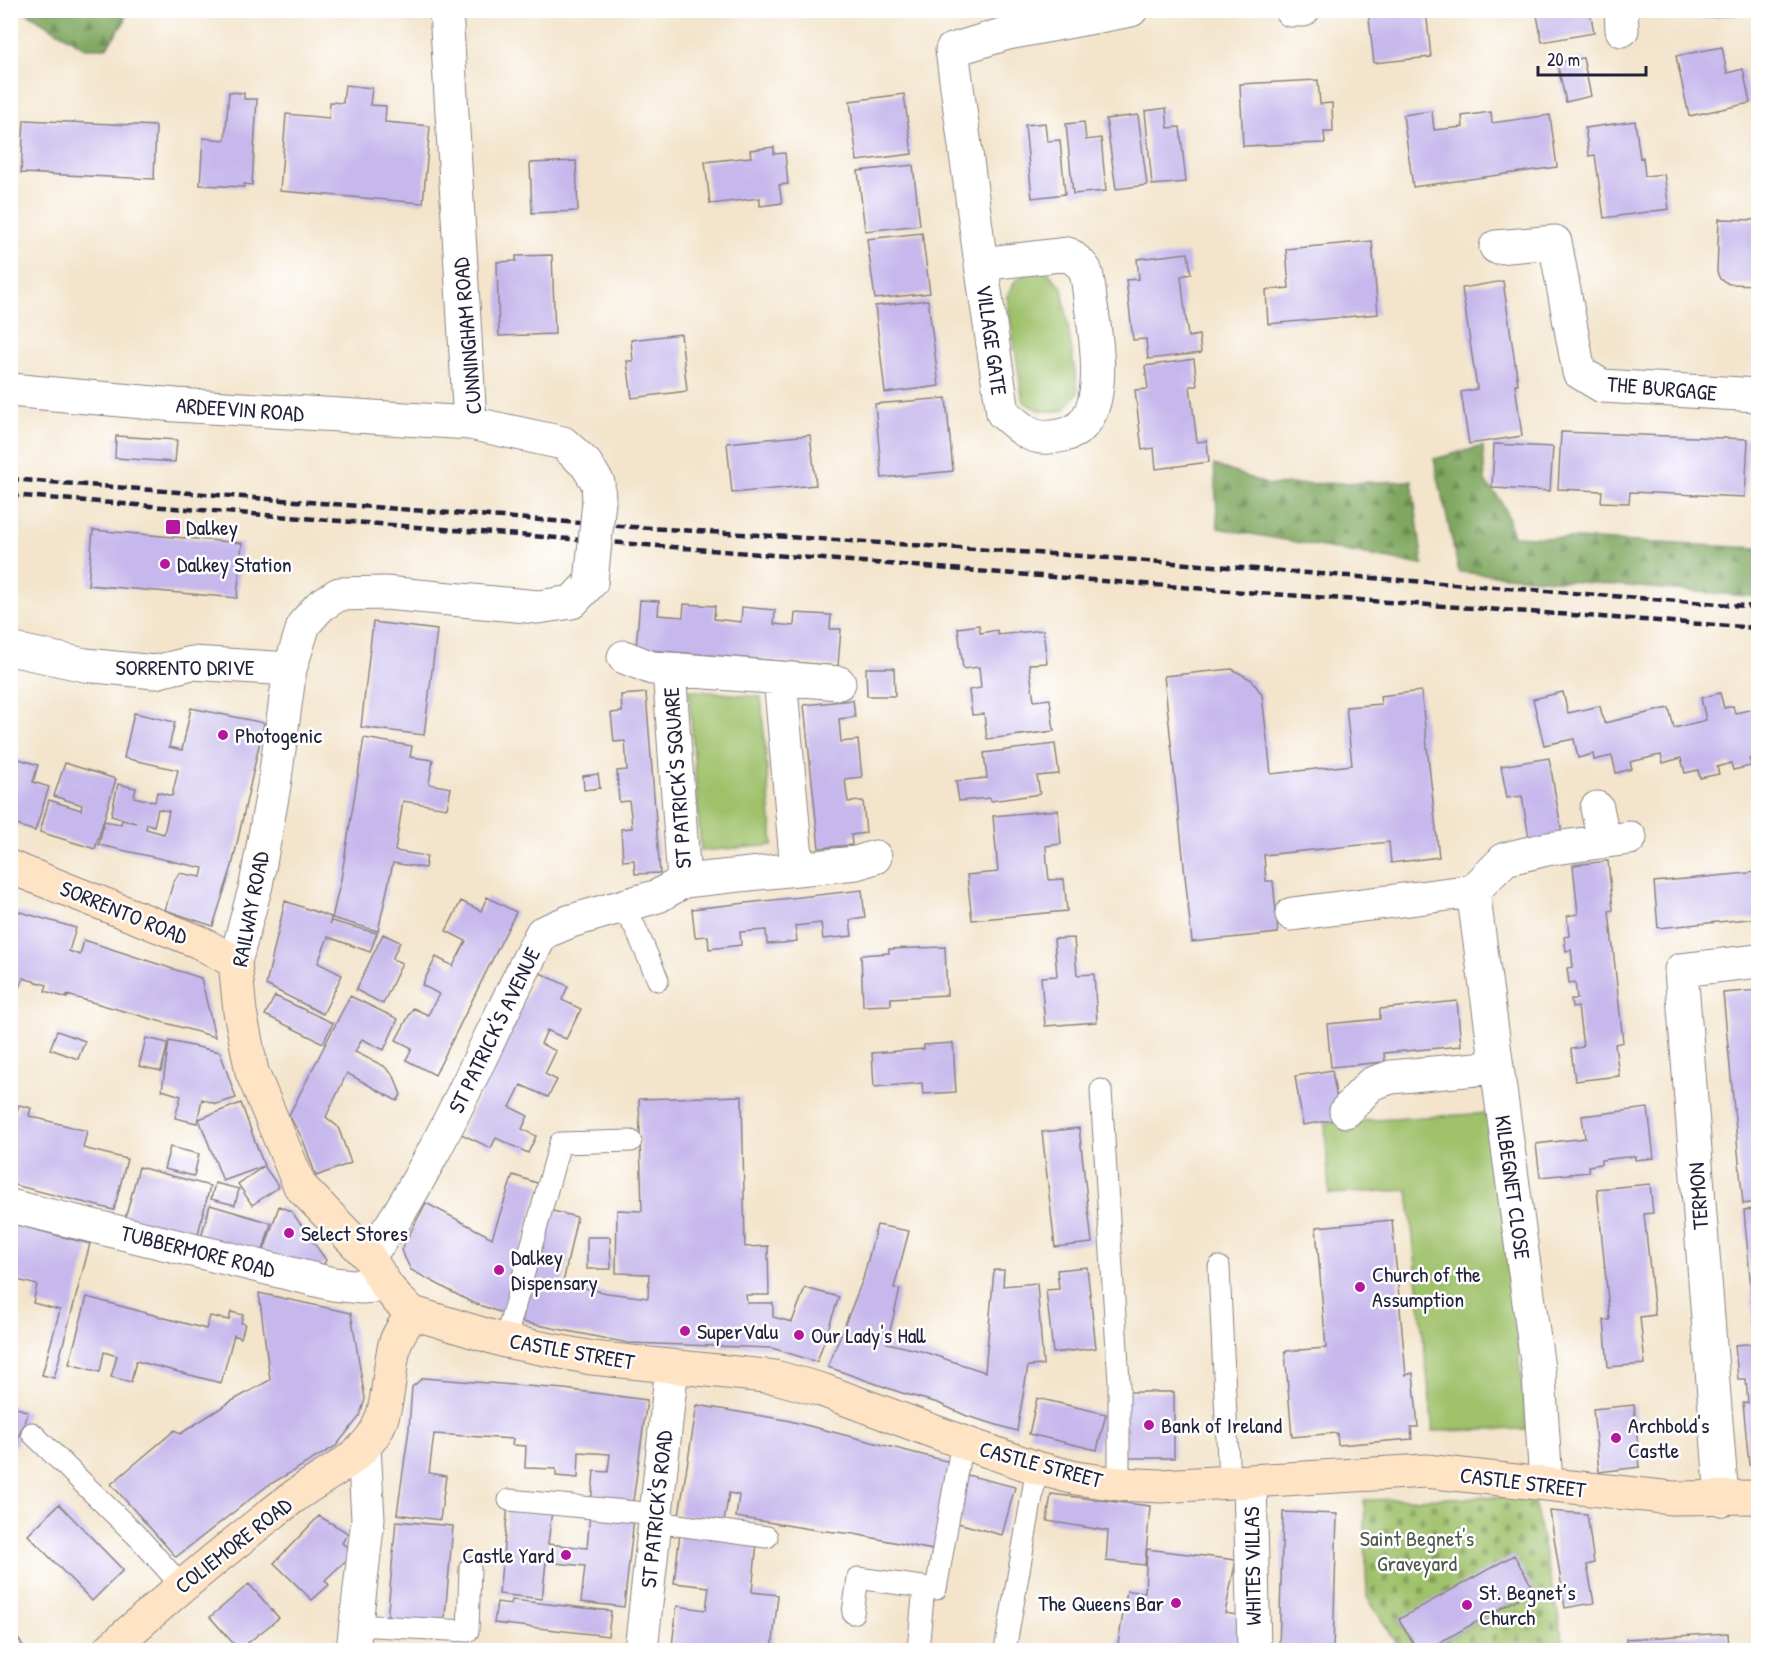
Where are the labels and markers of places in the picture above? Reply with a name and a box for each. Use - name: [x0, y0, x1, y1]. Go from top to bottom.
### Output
- place label: Dalkey: [186, 512, 238, 542]
- marker: Dalkey: [164, 518, 182, 536]
- place label: Dalkey Station: [177, 549, 292, 579]
- marker: Dalkey Station: [158, 557, 172, 571]
- place label: Photogenic: [235, 720, 323, 750]
- marker: Photogenic: [216, 728, 230, 742]
- place label: Select Stores: [301, 1218, 408, 1248]
- marker: Select Stores: [282, 1226, 296, 1240]
- place label: Dalkey Dispensary: [511, 1242, 598, 1297]
- place label: Church of the Assumption: [1372, 1259, 1481, 1314]
- marker: Dalkey Dispensary: [492, 1263, 506, 1277]
- marker: Church of the Assumption: [1353, 1280, 1367, 1294]
- place label: SuperValu: [697, 1316, 778, 1346]
- place label: Our Lady's Hall: [811, 1320, 926, 1350]
- marker: SuperValu: [678, 1324, 692, 1338]
- marker: Our Lady's Hall: [792, 1328, 806, 1342]
- place label: Bank of Ireland: [1161, 1410, 1283, 1440]
- place label: Archbold's Castle: [1628, 1410, 1709, 1465]
- marker: Bank of Ireland: [1142, 1418, 1156, 1432]
- marker: Archbold's Castle: [1609, 1431, 1623, 1445]
- place label: Castle Yard: [462, 1540, 554, 1570]
- marker: Castle Yard: [559, 1548, 573, 1562]
- place label: St. Begnet’s Church: [1479, 1577, 1576, 1632]
- place label: The Queens Bar: [1038, 1588, 1165, 1618]
- marker: The Queens Bar: [1169, 1596, 1183, 1610]
- marker: St. Begnet’s Church: [1460, 1598, 1474, 1612]

